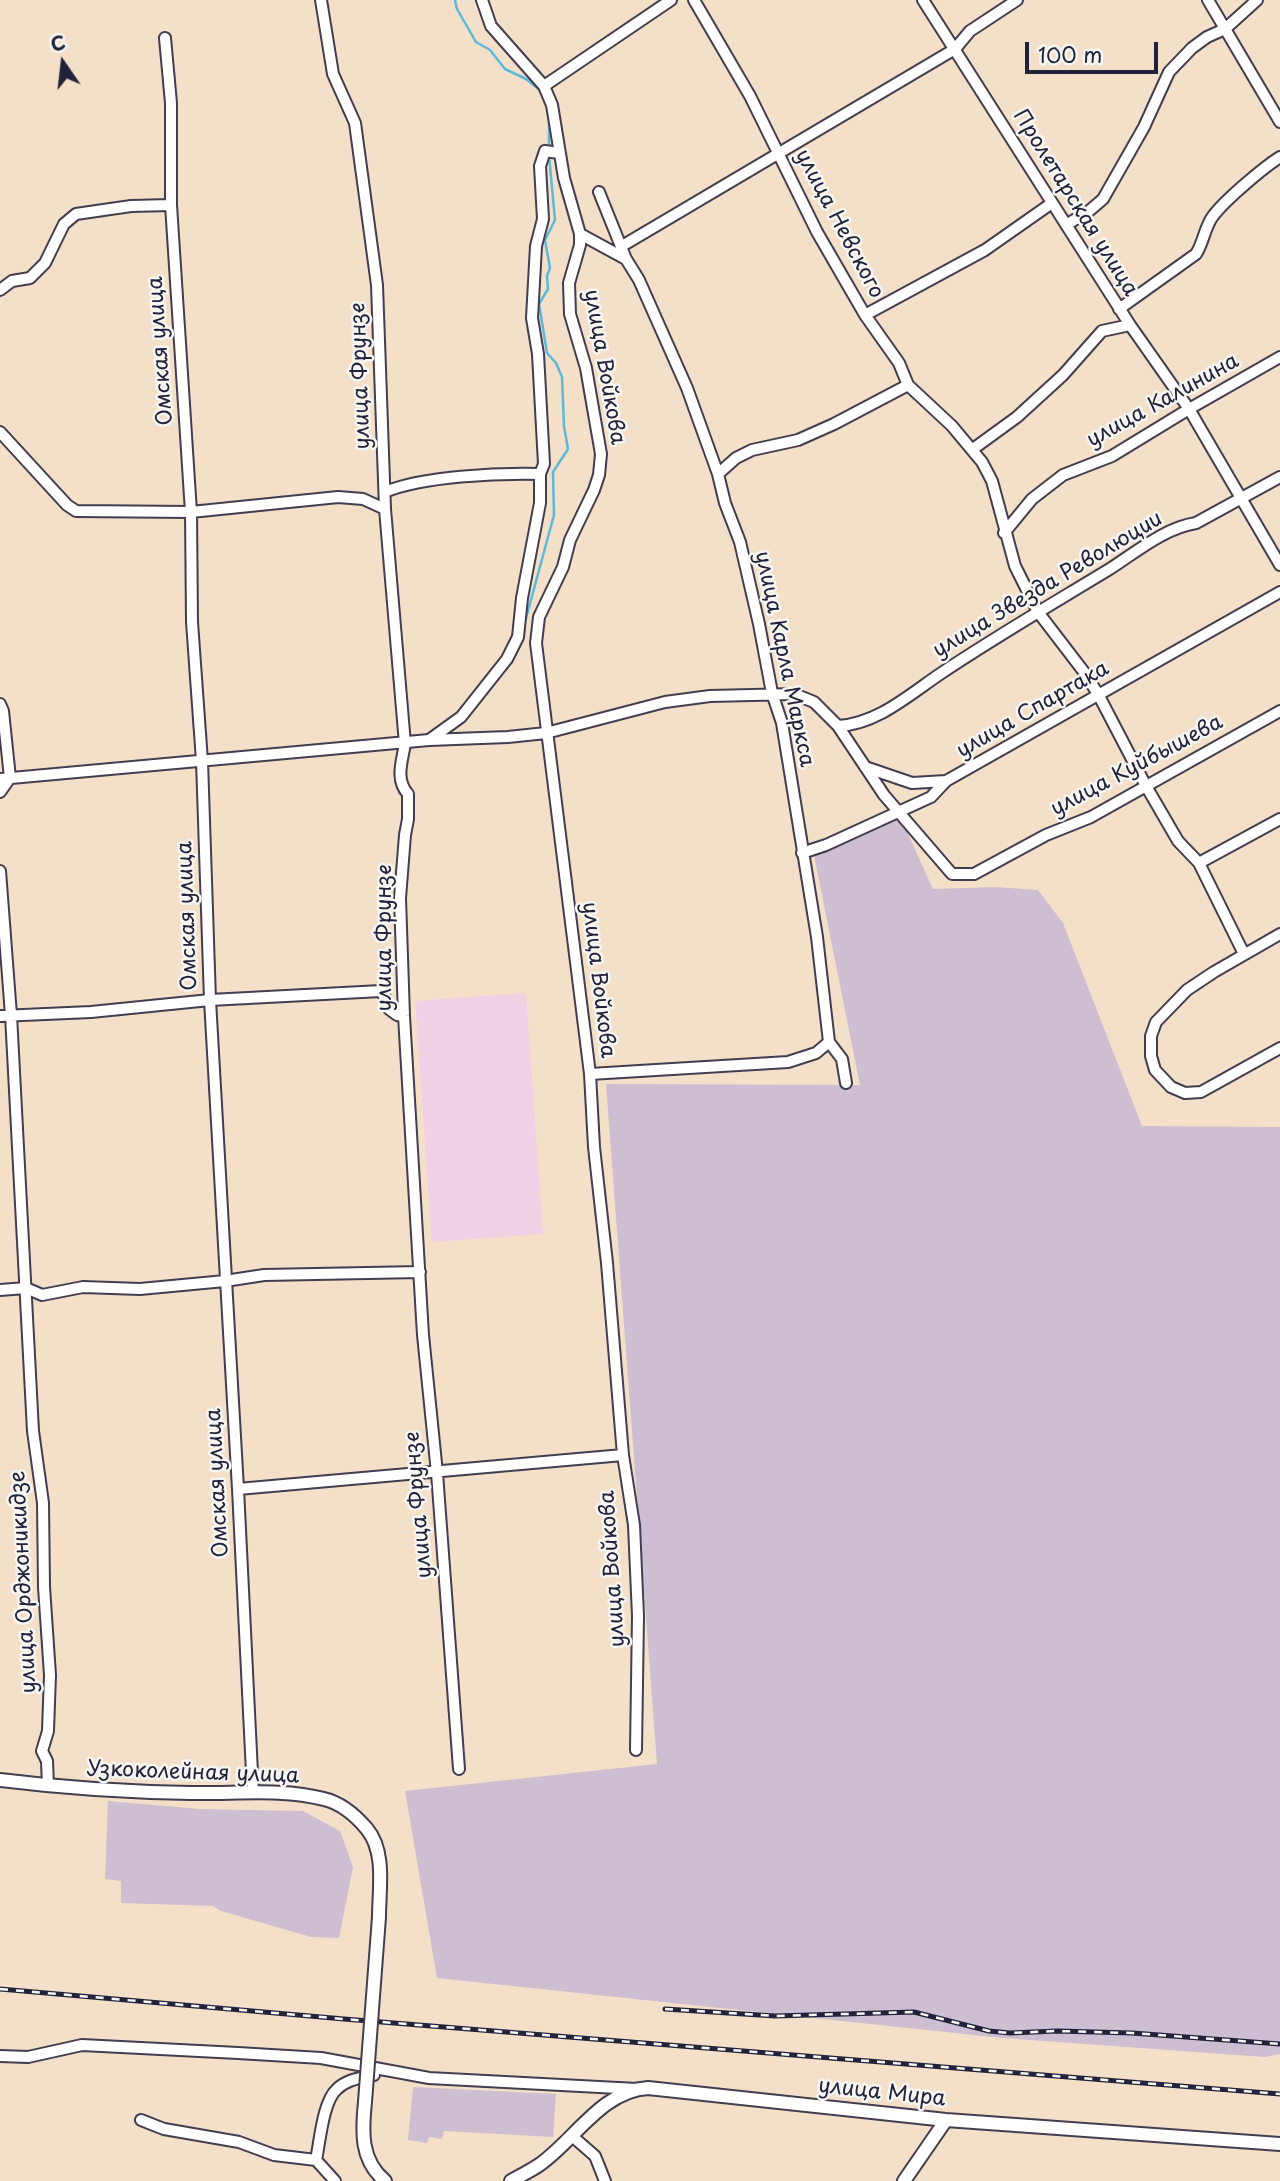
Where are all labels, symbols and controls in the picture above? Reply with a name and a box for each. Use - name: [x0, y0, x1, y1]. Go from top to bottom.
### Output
- text: С: [48, 27, 68, 58]
- north arrow: [28, 28, 98, 98]
- scale bar: [1028, 28, 1161, 72]
- text: 100 m: [1038, 38, 1102, 70]
- street label: Пролетарская улица: [1007, 105, 1143, 301]
- street label: улица Невского: [789, 145, 889, 303]
- street label: Омская улица: [143, 276, 179, 426]
- street label: улица Войкова: [578, 288, 630, 446]
- street label: улица Фрунзе: [346, 302, 376, 450]
- street label: улица Калинина: [1083, 349, 1243, 453]
- street label: улица Звезда Революции: [929, 506, 1167, 664]
- street label: улица Карла Маркса: [749, 549, 819, 769]
- street label: улица Спартака: [952, 656, 1114, 764]
- street label: улица Куйбышева: [1047, 710, 1227, 822]
- street label: Омская улица: [173, 841, 203, 991]
- street label: улица Фрунзе: [372, 865, 398, 1011]
- street label: улица Войкова: [576, 901, 620, 1059]
- street label: Омская улица: [202, 1408, 234, 1558]
- street label: улица Фрунзе: [400, 1431, 438, 1579]
- street label: улица Орджоникидзе: [6, 1470, 42, 1694]
- street label: улица Войкова: [595, 1490, 631, 1648]
- street label: Узкоколейная улица: [86, 1757, 300, 1789]
- street label: улица Мира: [817, 2074, 947, 2112]

